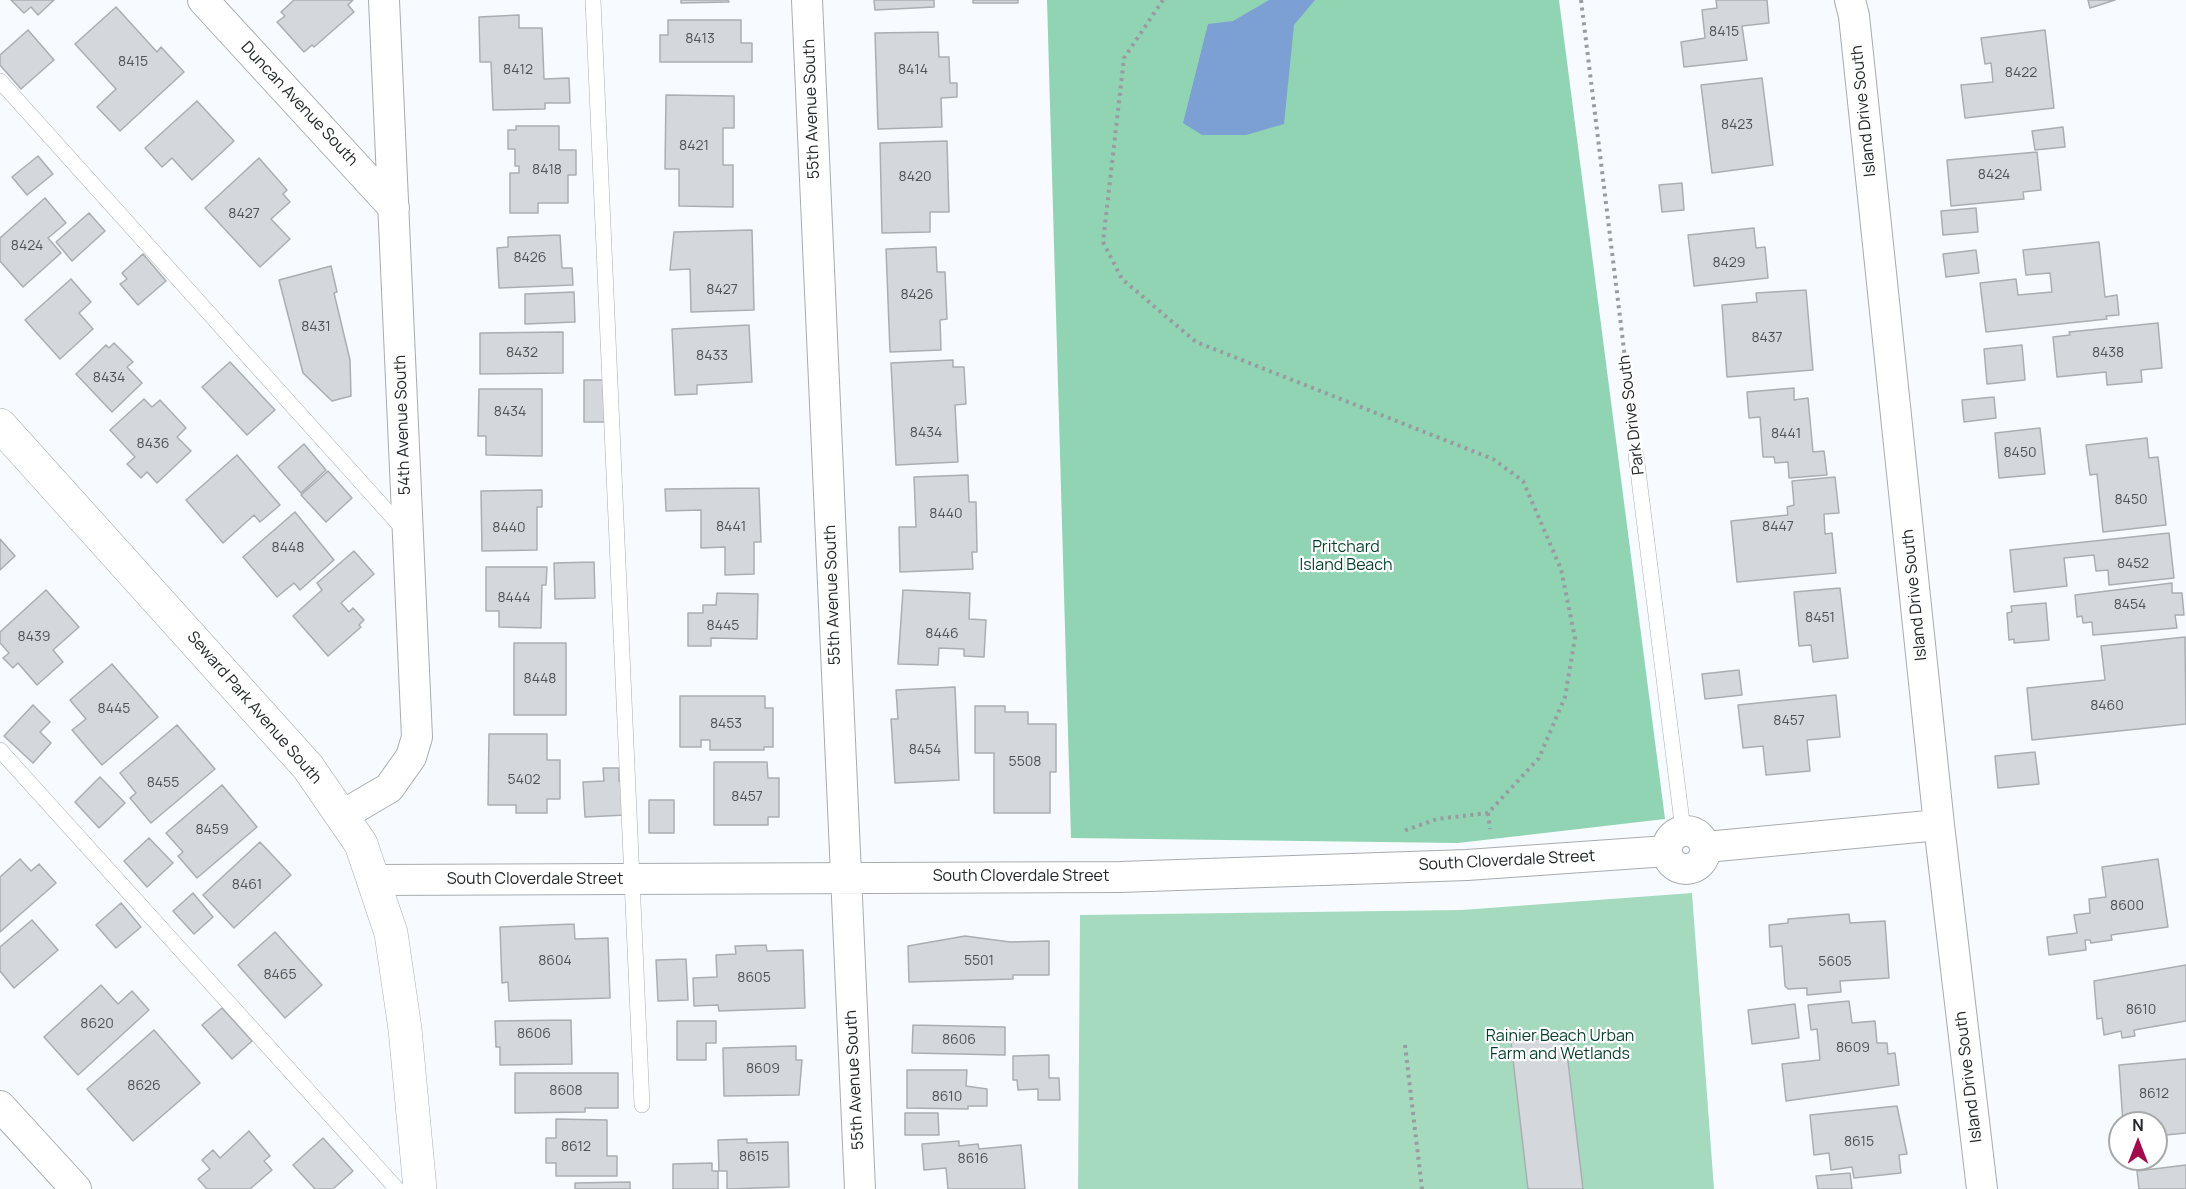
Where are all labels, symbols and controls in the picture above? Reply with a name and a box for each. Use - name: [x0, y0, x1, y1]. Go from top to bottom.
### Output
- house number: 8415: [1709, 24, 1739, 40]
- house number: 8413: [685, 31, 715, 47]
- street label: Duncan Avenue South: [236, 38, 362, 170]
- street label: 55th Avenue South: [800, 39, 824, 179]
- street label: Island Drive South: [1848, 44, 1880, 178]
- house number: 8415: [118, 54, 148, 70]
- house number: 8412: [503, 62, 533, 78]
- house number: 8414: [898, 62, 928, 78]
- house number: 8422: [2005, 65, 2037, 81]
- house number: 8423: [1721, 117, 1753, 133]
- house number: 8421: [679, 138, 709, 154]
- house number: 8418: [532, 162, 562, 178]
- house number: 8424: [1978, 167, 2010, 183]
- house number: 8420: [899, 169, 931, 185]
- house number: 8427: [228, 206, 260, 222]
- house number: 8424: [11, 238, 43, 254]
- house number: 8426: [513, 250, 547, 266]
- house number: 8429: [1712, 255, 1746, 271]
- house number: 8427: [706, 282, 738, 298]
- house number: 8426: [900, 287, 934, 303]
- house number: 8431: [301, 319, 331, 335]
- house number: 8437: [1751, 330, 1783, 346]
- house number: 8432: [506, 345, 538, 361]
- house number: 8438: [2092, 345, 2124, 361]
- house number: 8433: [696, 348, 728, 364]
- street label: 54th Avenue South: [391, 354, 415, 496]
- street label: Park Drive South: [1615, 354, 1649, 476]
- house number: 8434: [93, 370, 125, 386]
- house number: 8434: [494, 404, 526, 420]
- house number: 8434: [910, 425, 942, 441]
- house number: 8441: [1771, 426, 1801, 442]
- house number: 8436: [137, 436, 169, 452]
- house number: 8450: [2003, 445, 2037, 461]
- house number: 8450: [2114, 492, 2148, 508]
- house number: 8440: [929, 506, 963, 522]
- house number: 8441: [716, 519, 746, 535]
- house number: 8447: [1762, 519, 1794, 535]
- house number: 8440: [492, 520, 526, 536]
- street label: 55th Avenue South: [821, 525, 845, 665]
- street label: Island Drive South: [1899, 528, 1931, 662]
- park label: Pritchard Island Beach: [1299, 538, 1393, 576]
- house number: 8448: [272, 540, 304, 556]
- house number: 8452: [2117, 556, 2149, 572]
- house number: 8444: [497, 590, 531, 606]
- house number: 8454: [2114, 597, 2146, 613]
- house number: 8451: [1805, 610, 1835, 626]
- house number: 8445: [707, 618, 739, 634]
- house number: 8446: [925, 626, 959, 642]
- street label: Seward Park Avenue South: [183, 628, 325, 788]
- house number: 8439: [18, 629, 50, 645]
- house number: 8448: [524, 671, 556, 687]
- house number: 8460: [2090, 698, 2124, 714]
- house number: 8445: [98, 701, 130, 717]
- house number: 8457: [1773, 713, 1805, 729]
- house number: 8453: [710, 716, 742, 732]
- house number: 8454: [909, 742, 941, 758]
- house number: 5508: [1009, 754, 1041, 770]
- house number: 5402: [508, 772, 540, 788]
- house number: 8455: [147, 775, 179, 791]
- house number: 8457: [731, 789, 763, 805]
- house number: 8459: [195, 822, 229, 838]
- street label: South Cloverdale Street: [1418, 847, 1596, 875]
- street label: South Cloverdale Street: [933, 867, 1109, 887]
- street label: South Cloverdale Street: [447, 870, 623, 890]
- house number: 8461: [232, 877, 262, 893]
- house number: 8600: [2110, 898, 2144, 914]
- house number: 8604: [538, 953, 572, 969]
- house number: 5501: [964, 953, 994, 969]
- house number: 5605: [1818, 954, 1852, 970]
- house number: 8465: [263, 967, 297, 983]
- house number: 8605: [737, 970, 771, 986]
- house number: 8610: [2126, 1002, 2156, 1018]
- street label: 55th Avenue South: [842, 1009, 868, 1151]
- street label: Island Drive South: [1951, 1010, 1987, 1144]
- house number: 8620: [80, 1016, 114, 1032]
- house number: 8606: [517, 1026, 551, 1042]
- park label: Rainier Beach Urban Farm and Wetlands: [1486, 1027, 1634, 1065]
- house number: 8606: [942, 1032, 976, 1048]
- house number: 8609: [1836, 1040, 1870, 1056]
- house number: 8609: [746, 1061, 780, 1077]
- house number: 8626: [127, 1078, 161, 1094]
- house number: 8608: [549, 1083, 583, 1099]
- house number: 8612: [2139, 1086, 2169, 1102]
- house number: 8610: [932, 1089, 962, 1105]
- north arrow: [2108, 1111, 2168, 1171]
- text: N: [2132, 1114, 2144, 1136]
- house number: 8615: [1844, 1134, 1874, 1150]
- house number: 8612: [561, 1139, 591, 1155]
- house number: 8615: [739, 1149, 769, 1165]
- house number: 8616: [958, 1151, 988, 1167]

